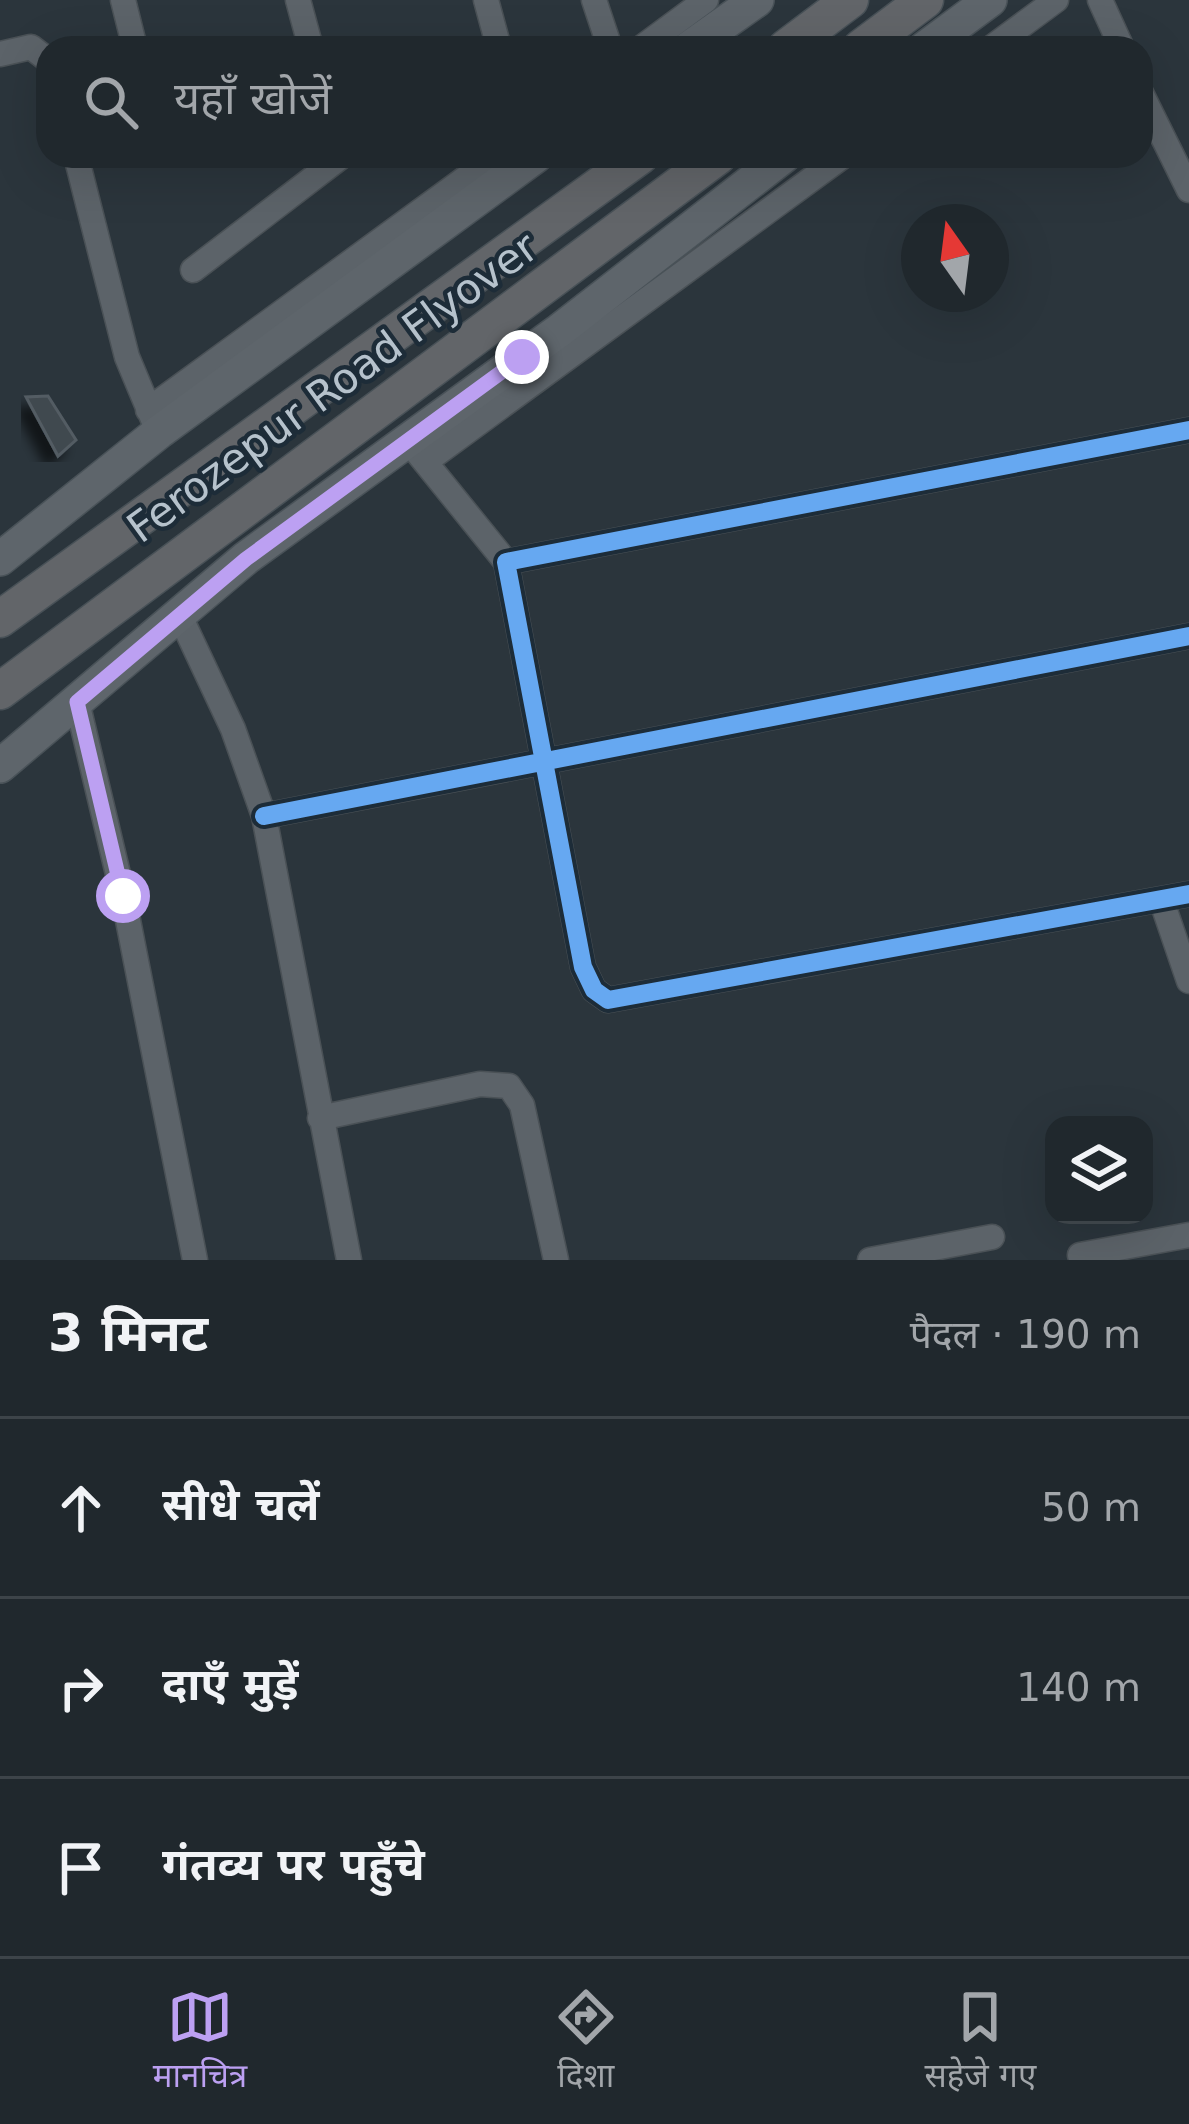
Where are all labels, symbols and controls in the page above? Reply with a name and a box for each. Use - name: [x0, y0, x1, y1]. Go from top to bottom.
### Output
- search box: [36, 36, 1153, 168]
- icon: search: [78, 69, 144, 135]
- text: यहाँ खोजें: [174, 72, 332, 125]
- north arrow: [901, 204, 1009, 312]
- street label: Ferozepur Road Flyover: [118, 222, 547, 553]
- route end: [495, 330, 549, 384]
- route start: [96, 869, 150, 923]
- map controls: [1045, 1116, 1153, 1224]
- button: layers: [1045, 1116, 1153, 1224]
- text: 3 मिनट: [48, 1304, 208, 1363]
- text: पैदल · 190 m: [910, 1312, 1141, 1357]
- icon: ahead: [48, 1475, 114, 1541]
- text: सीधे चलें: [162, 1478, 320, 1531]
- text: 50 m: [1041, 1485, 1141, 1530]
- icon: right: [48, 1655, 114, 1721]
- text: दाएँ मुड़ें: [162, 1658, 299, 1711]
- text: 140 m: [1016, 1665, 1141, 1710]
- icon: arrive: [48, 1835, 114, 1901]
- text: गंतव्य पर पहुँचे: [162, 1838, 425, 1891]
- tab: मानचित्र: [153, 1984, 247, 2100]
- tab: दिशा: [553, 1984, 619, 2100]
- tab: सहेजे गए: [925, 1984, 1036, 2100]

